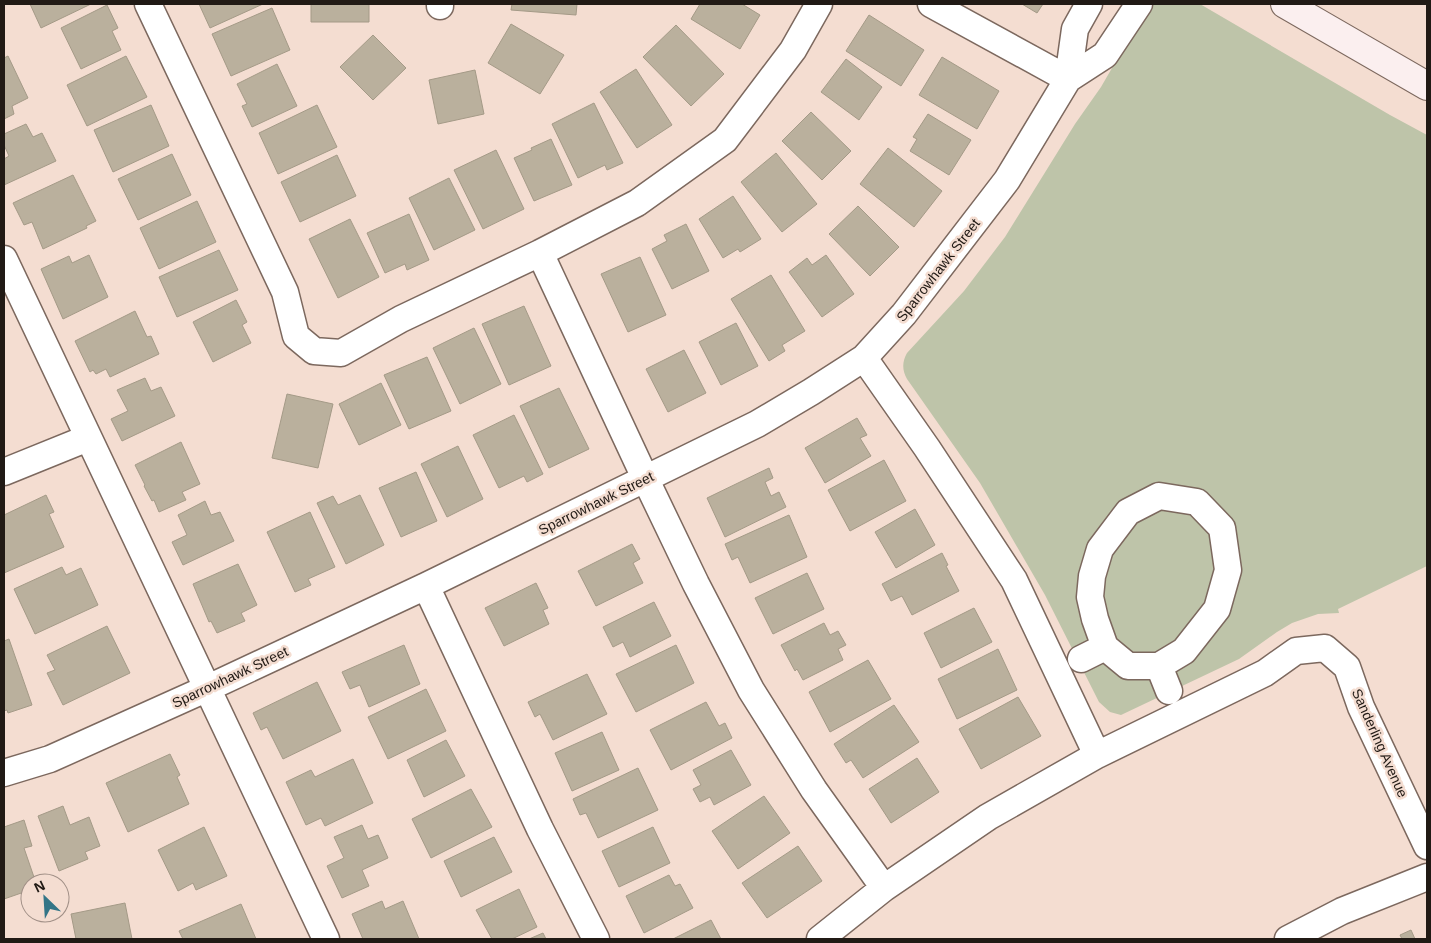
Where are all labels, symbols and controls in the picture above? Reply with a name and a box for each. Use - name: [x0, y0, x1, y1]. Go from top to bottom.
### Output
- street label: Sparrowhawk Street: [893, 215, 983, 325]
- street label: Sparrowhawk Street: [536, 468, 656, 538]
- street label: Sparrowhawk Street: [169, 643, 291, 711]
- street label: Sanderling Avenue: [1349, 686, 1411, 800]
- north arrow: [20, 873, 70, 923]
- text: N: [32, 877, 47, 896]

